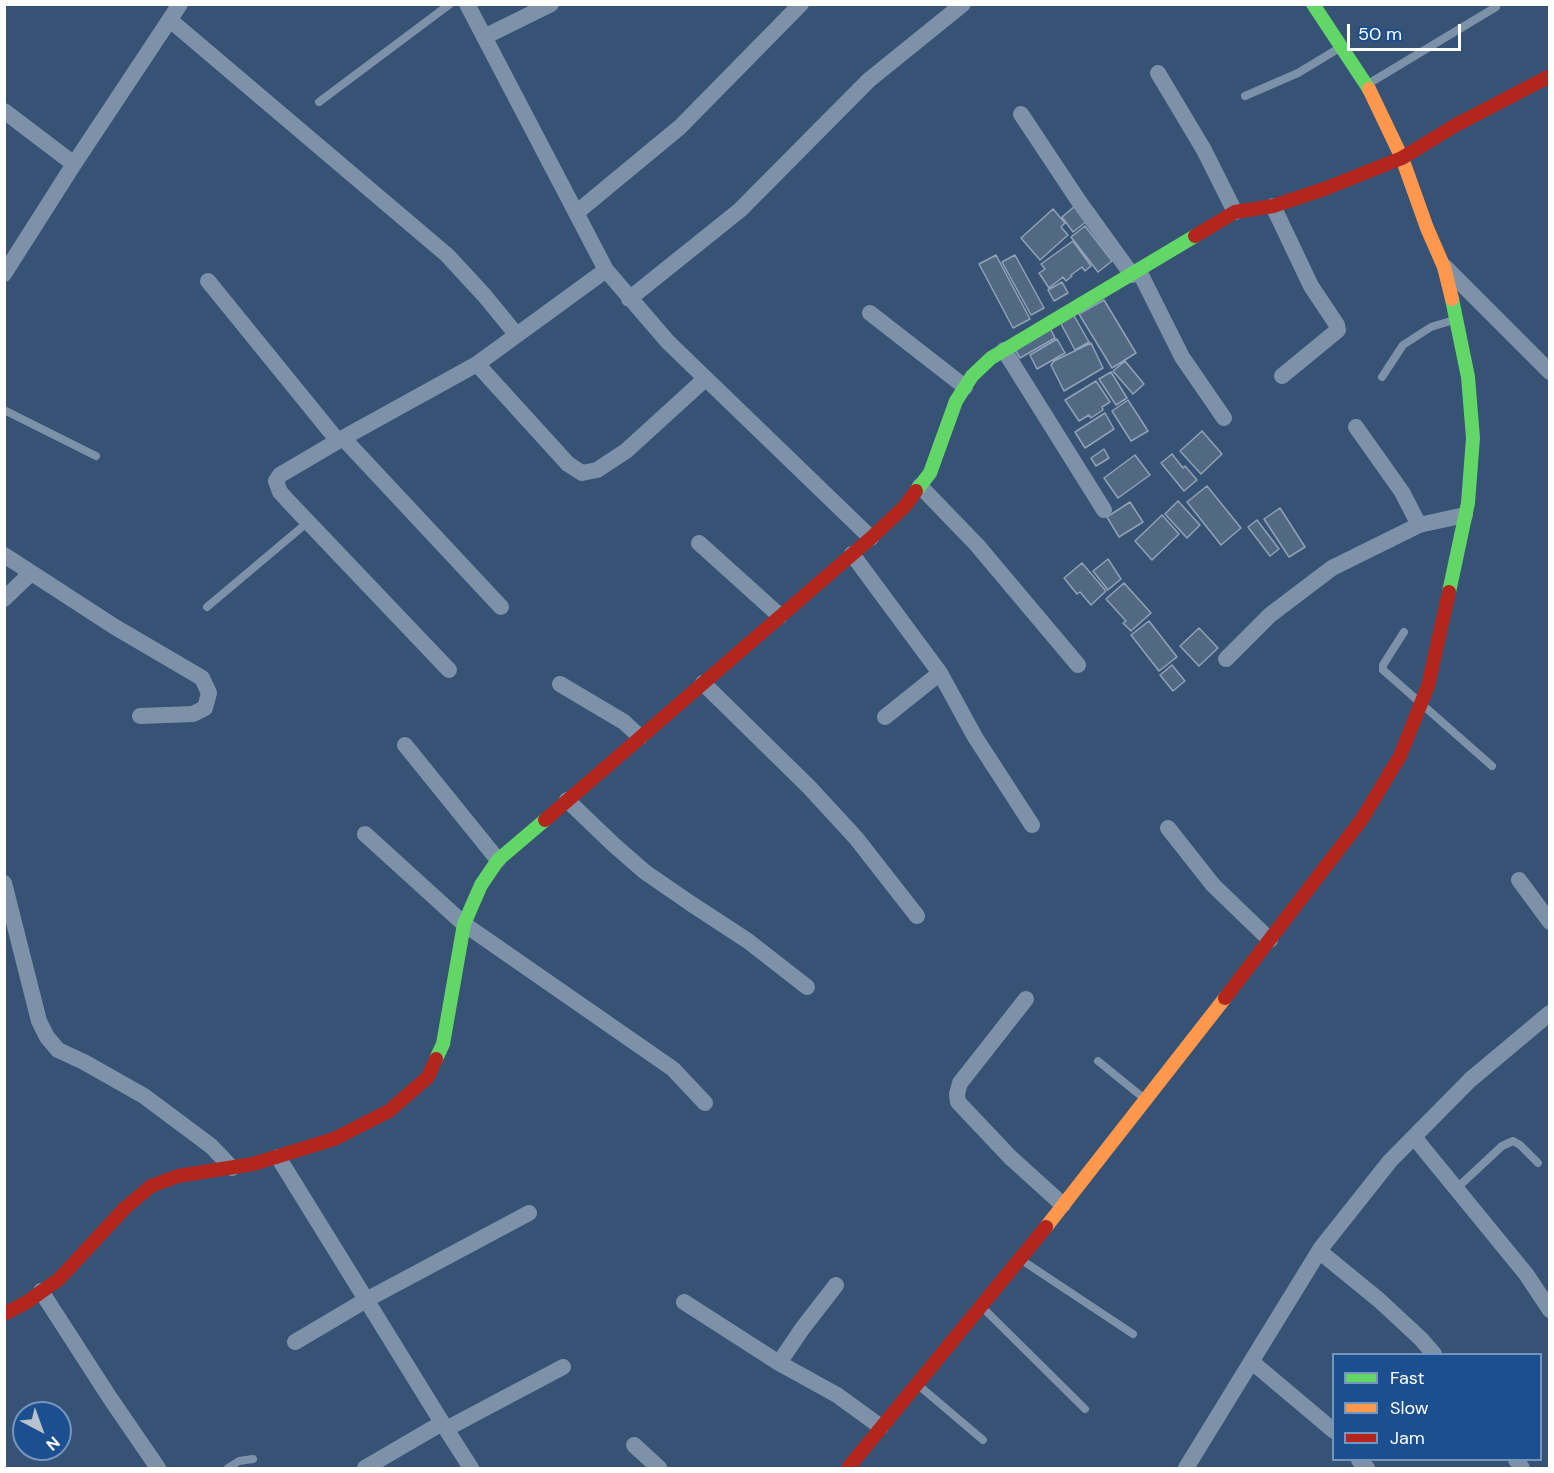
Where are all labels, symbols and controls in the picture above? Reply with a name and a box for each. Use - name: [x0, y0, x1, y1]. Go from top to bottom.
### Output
- scale bar: [1350, 12, 1464, 50]
- text: 50 m: [1358, 22, 1402, 46]
- legend: [1332, 1353, 1542, 1461]
- text: Fast: [1390, 1366, 1425, 1390]
- text: Slow: [1390, 1396, 1429, 1420]
- north arrow: [12, 1401, 72, 1461]
- text: Jam: [1390, 1426, 1425, 1450]
- text: N: [42, 1432, 64, 1455]

